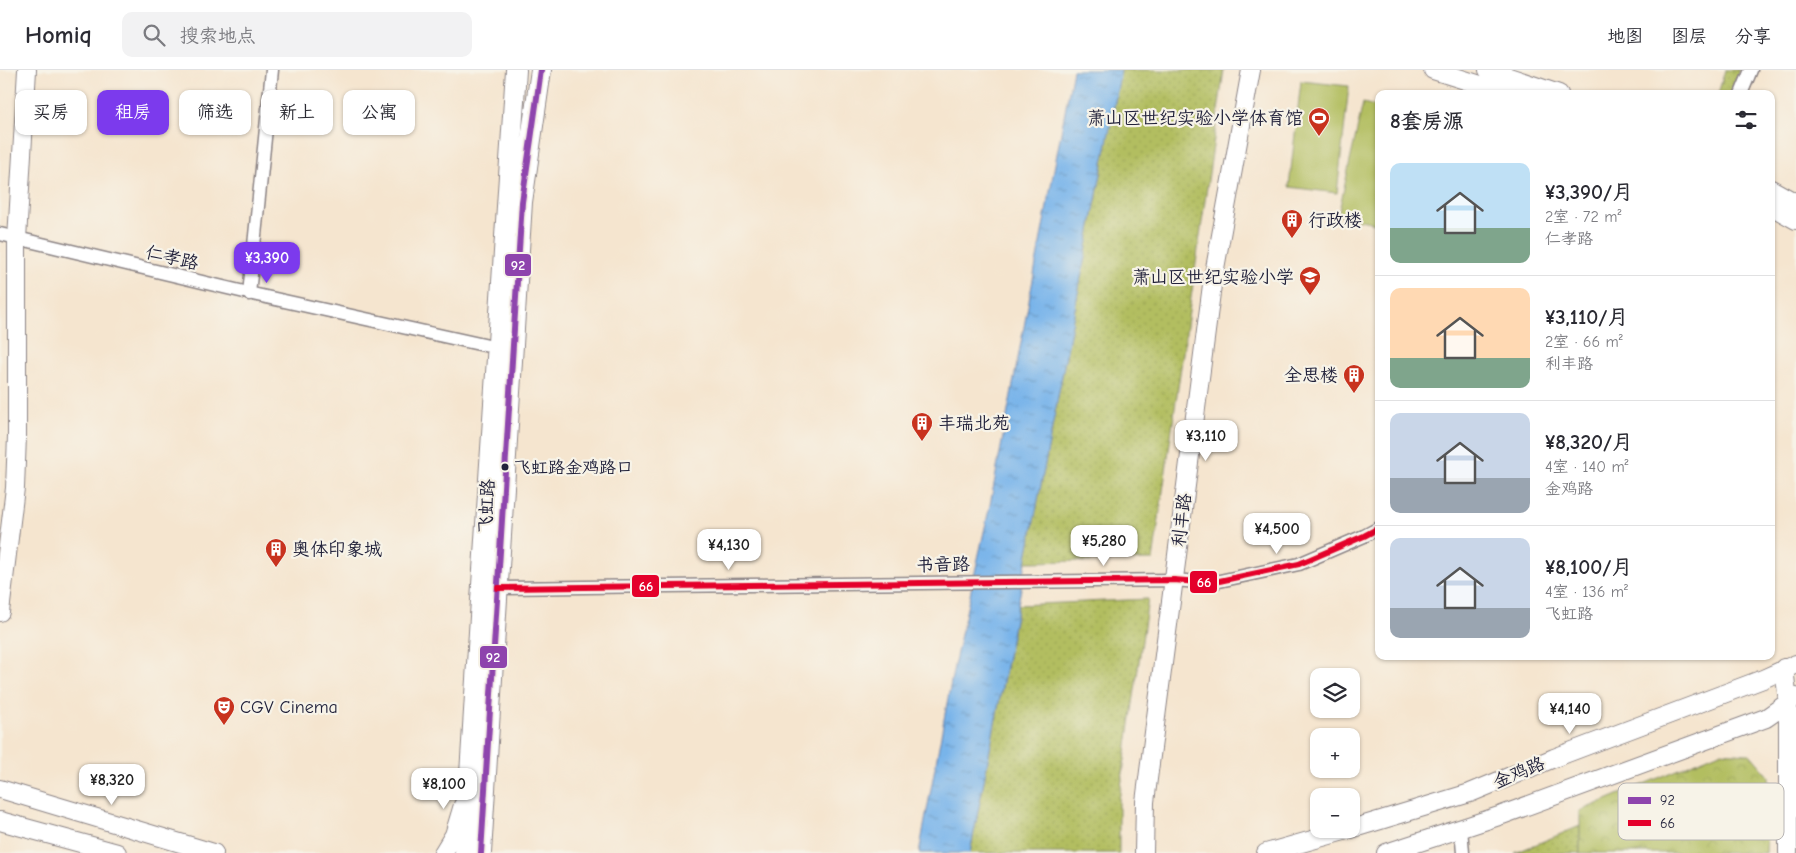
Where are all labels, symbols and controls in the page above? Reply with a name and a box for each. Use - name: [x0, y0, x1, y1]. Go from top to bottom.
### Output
- search box: [122, 12, 472, 57]
- text: Homiq: [25, 21, 92, 49]
- icon: search: [140, 21, 168, 49]
- text: 搜索地点: [180, 25, 256, 47]
- text: 地图: [1607, 26, 1643, 47]
- text: 图层: [1671, 26, 1707, 47]
- text: 分享: [1735, 26, 1771, 47]
- chip: 买房: [15, 90, 87, 135]
- chip: 租房: [97, 90, 169, 135]
- chip: 筛选: [179, 90, 251, 135]
- chip: 新上: [261, 90, 333, 135]
- chip: 公寓: [343, 90, 415, 135]
- sports icon: 萧山区世纪实验小学体育馆: [1307, 106, 1331, 137]
- icon: filters: [1732, 106, 1760, 134]
- place label: 萧山区世纪实验小学体育馆: [1087, 108, 1303, 129]
- text: 8套房源: [1390, 109, 1464, 133]
- text: ¥3,390/月: [1545, 180, 1633, 204]
- icon: home: [1430, 183, 1490, 243]
- building icon: 行政楼: [1280, 208, 1304, 239]
- text: 2室 · 72 m²: [1545, 208, 1621, 226]
- place label: 行政楼: [1308, 210, 1362, 231]
- text: 仁孝路: [1545, 230, 1593, 248]
- street label: 仁孝路: [143, 242, 201, 274]
- pin: ¥3,390: [226, 242, 308, 284]
- text: ¥3,390: [245, 249, 289, 267]
- line badge: 92: [504, 253, 532, 277]
- text: 92: [511, 257, 525, 274]
- school or university icon: 萧山区世纪实验小学: [1298, 265, 1322, 296]
- place label: 萧山区世纪实验小学: [1132, 267, 1294, 288]
- text: ¥3,110/月: [1545, 305, 1628, 329]
- icon: home: [1430, 308, 1490, 368]
- text: 2室 · 66 m²: [1545, 333, 1623, 351]
- text: 利丰路: [1545, 355, 1593, 373]
- building icon: 全思楼: [1342, 363, 1366, 394]
- place label: 全思楼: [1284, 365, 1338, 386]
- building icon: 丰瑞北苑: [910, 411, 934, 442]
- place label: 丰瑞北苑: [938, 413, 1010, 434]
- pin: ¥3,110: [1165, 420, 1247, 462]
- text: ¥3,110: [1186, 427, 1226, 445]
- text: ¥8,320/月: [1545, 430, 1633, 454]
- icon: home: [1430, 433, 1490, 493]
- place label: 飞虹路金鸡路口: [514, 458, 633, 477]
- text: 4室 · 140 m²: [1545, 458, 1629, 476]
- marker: 飞虹路金鸡路口: [500, 462, 510, 472]
- street label: 飞虹路: [475, 478, 499, 534]
- text: 金鸡路: [1545, 480, 1593, 498]
- street label: 利丰路: [1168, 492, 1196, 548]
- pin: ¥4,500: [1236, 512, 1318, 555]
- text: ¥4,500: [1254, 520, 1300, 538]
- pin: ¥5,280: [1063, 524, 1145, 567]
- pin: ¥4,130: [688, 528, 770, 571]
- text: ¥5,280: [1082, 532, 1126, 550]
- text: ¥4,130: [708, 536, 750, 554]
- building icon: 奥体印象城: [264, 537, 288, 568]
- place label: 奥体印象城: [292, 539, 382, 560]
- street label: 书音路: [916, 554, 970, 576]
- text: ¥8,100/月: [1545, 555, 1633, 579]
- icon: home: [1430, 558, 1490, 618]
- line badge: 66: [1189, 570, 1218, 594]
- line badge: 66: [631, 574, 660, 598]
- text: 66: [1197, 574, 1211, 591]
- text: 66: [639, 578, 653, 595]
- text: 4室 · 136 m²: [1545, 583, 1628, 601]
- text: 飞虹路: [1545, 605, 1593, 623]
- line badge: 92: [479, 645, 508, 669]
- text: 92: [486, 649, 500, 666]
- map controls: [1310, 668, 1360, 838]
- button: layers: [1310, 668, 1360, 718]
- pin: ¥4,140: [1529, 692, 1611, 735]
- theatre icon: CGV Cinema: [212, 695, 236, 726]
- place label: CGV Cinema: [240, 697, 338, 718]
- text: ¥4,140: [1549, 700, 1591, 718]
- button: +: [1310, 728, 1360, 778]
- street label: 金鸡路: [1490, 753, 1548, 793]
- pin: ¥8,320: [71, 764, 153, 806]
- pin: ¥8,100: [403, 768, 485, 810]
- text: ¥8,320: [90, 771, 134, 789]
- text: ¥8,100: [422, 775, 466, 793]
- legend: [1618, 783, 1784, 840]
- button: −: [1310, 788, 1360, 838]
- text: 92: [1660, 792, 1675, 809]
- text: 66: [1660, 815, 1675, 832]

